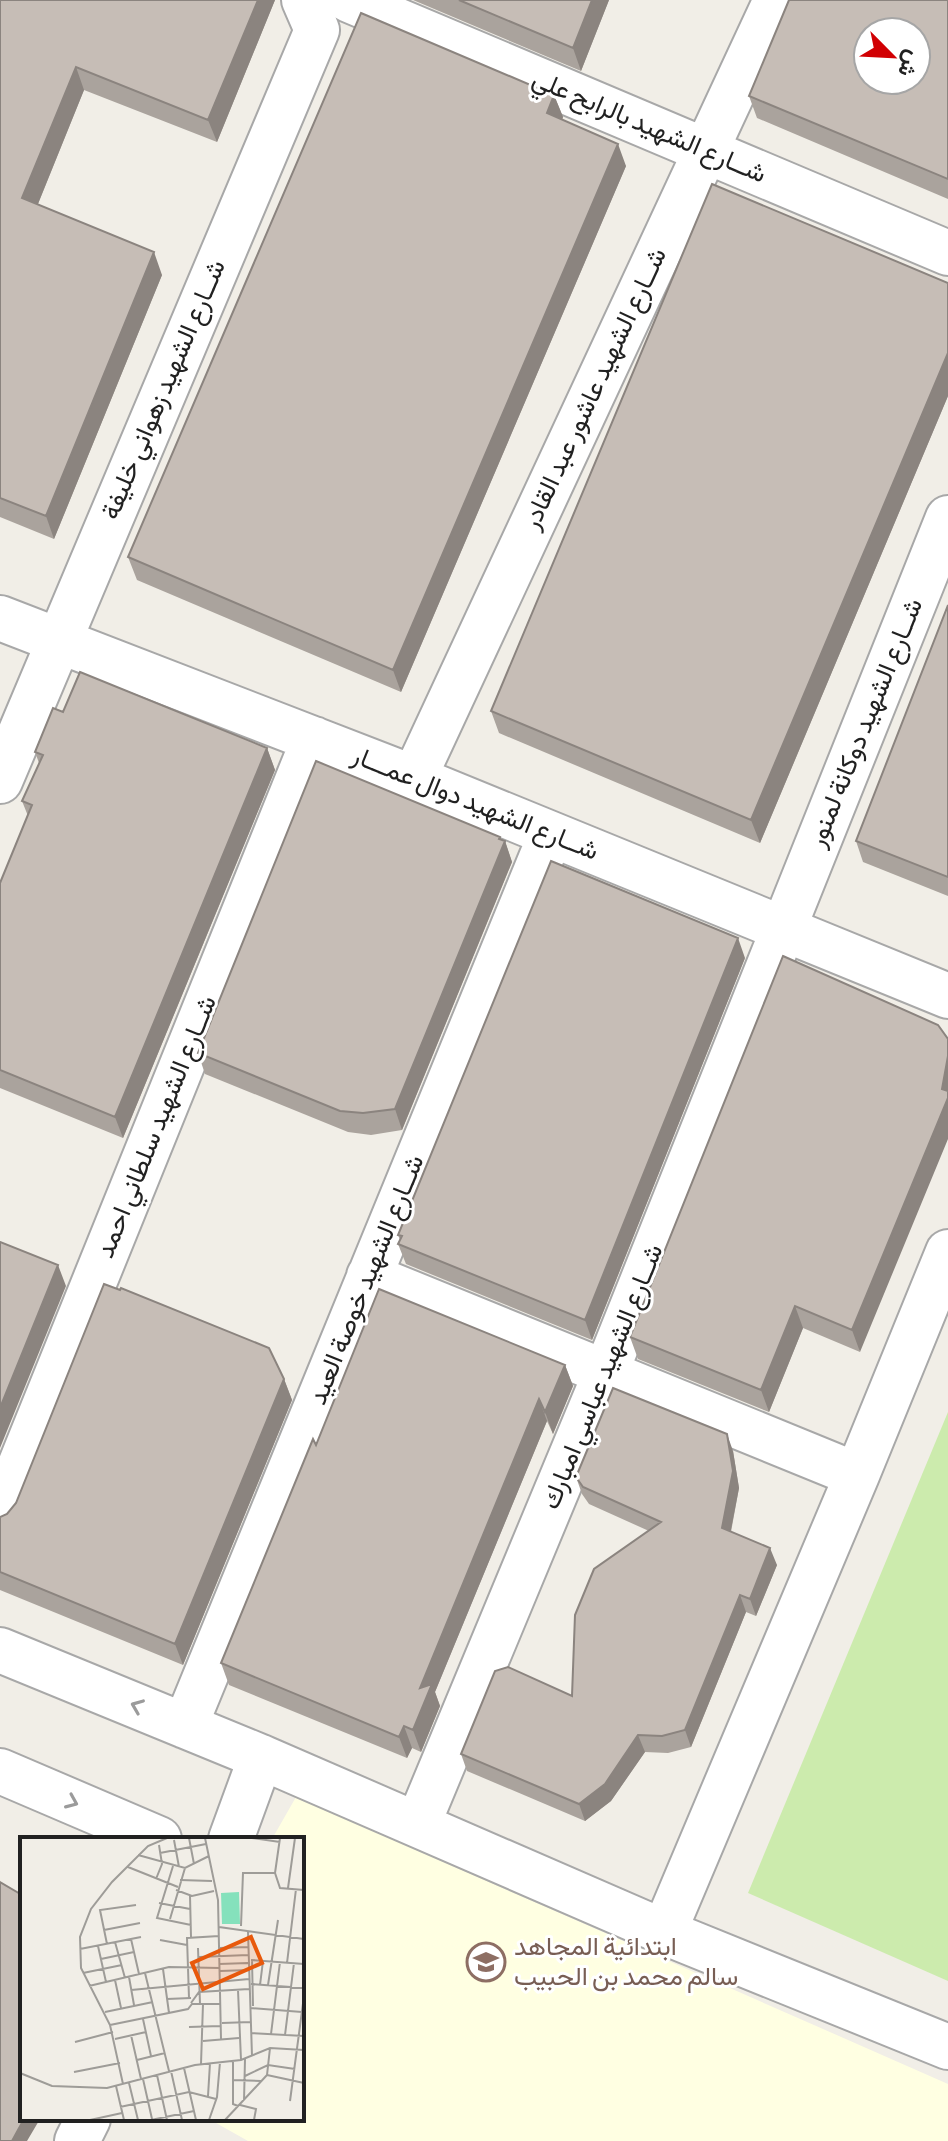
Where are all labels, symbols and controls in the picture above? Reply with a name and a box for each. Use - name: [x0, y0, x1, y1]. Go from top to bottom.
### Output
- north arrow: [852, 16, 932, 96]
- text: ش: [891, 46, 927, 81]
- street label: شــارع الشهيد بالرابح علي: [526, 64, 771, 194]
- street label: شــارع الشهيد عاشور عبد القادر: [516, 243, 675, 536]
- street label: شــارع الشهيد زهواني خليفة: [95, 255, 236, 526]
- street label: شــارع الشهيد دوكانة لمنور: [802, 594, 931, 853]
- street label: شــارع الشهيد دوال عمـــار: [346, 740, 603, 869]
- street label: شــارع الشهيد سلطاني احمد: [90, 991, 228, 1264]
- street label: شــارع الشهيد خوصة العيد: [303, 1151, 432, 1410]
- street label: شــارع الشهيد عباسي امبارك: [536, 1240, 674, 1516]
- one-way arrow: [131, 1700, 145, 1716]
- one-way arrow: [64, 1792, 78, 1808]
- inset map: [20, 1837, 304, 2121]
- place label: ابتدائية المجاهد سالم محمد بن الحبيب: [514, 1932, 738, 1993]
- school or university icon: ابتدائية المجاهد سالم محمد بن الحبيب: [465, 1941, 507, 1983]

